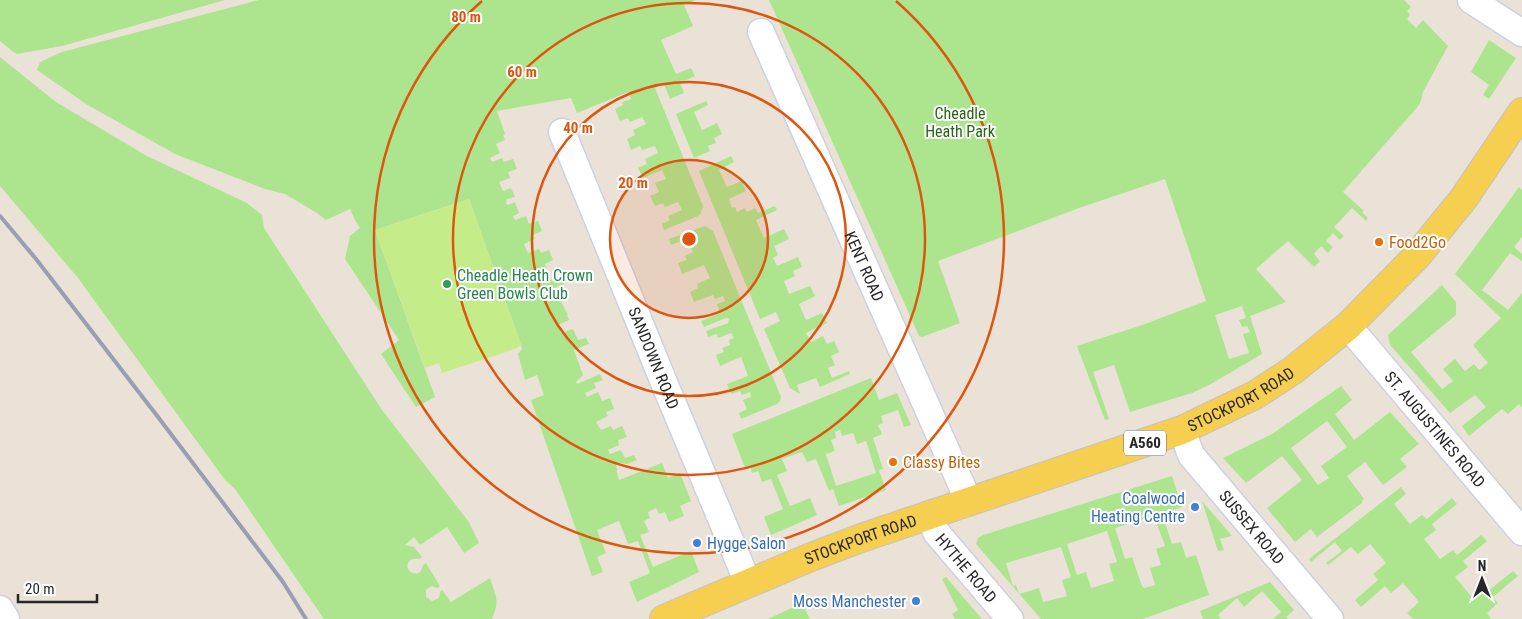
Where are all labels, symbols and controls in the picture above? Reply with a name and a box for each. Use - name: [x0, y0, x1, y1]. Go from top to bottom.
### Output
- text: 80 m: [451, 8, 481, 26]
- text: 60 m: [507, 63, 537, 81]
- park label: Cheadle Heath Park: [925, 104, 996, 141]
- text: 40 m: [563, 119, 593, 137]
- text: 20 m: [618, 174, 648, 192]
- street label: KENT ROAD: [840, 228, 888, 304]
- centre of rings: [680, 230, 698, 248]
- place label: Food2Go: [1389, 233, 1446, 252]
- marker: Food2Go: [1373, 236, 1385, 248]
- place label: Cheadle Heath Crown Green Bowls Club: [457, 266, 593, 303]
- marker: Cheadle Heath Crown Green Bowls Club: [441, 278, 453, 290]
- street label: SANDOWN ROAD: [624, 304, 683, 412]
- street label: STOCKPORT ROAD: [1185, 363, 1298, 436]
- street label: ST. AUGUSTINES ROAD: [1380, 368, 1489, 491]
- road number: A560: [1124, 430, 1166, 456]
- place label: Classy Bites: [903, 453, 980, 472]
- marker: Classy Bites: [887, 456, 899, 468]
- street label: SUSSEX ROAD: [1215, 487, 1288, 568]
- place label: Coalwood Heating Centre: [1091, 489, 1185, 526]
- marker: Coalwood Heating Centre: [1189, 501, 1201, 513]
- street label: STOCKPORT ROAD: [801, 511, 919, 569]
- street label: HYTHE ROAD: [931, 530, 1001, 606]
- place label: Hygge Salon: [707, 534, 786, 553]
- marker: Hygge Salon: [691, 537, 703, 549]
- north arrow: [1457, 554, 1507, 604]
- text: N: [1478, 558, 1486, 574]
- scale bar: [18, 572, 96, 604]
- text: 20 m: [25, 580, 55, 598]
- place label: Moss Manchester: [793, 592, 906, 611]
- marker: Moss Manchester: [910, 595, 922, 607]

